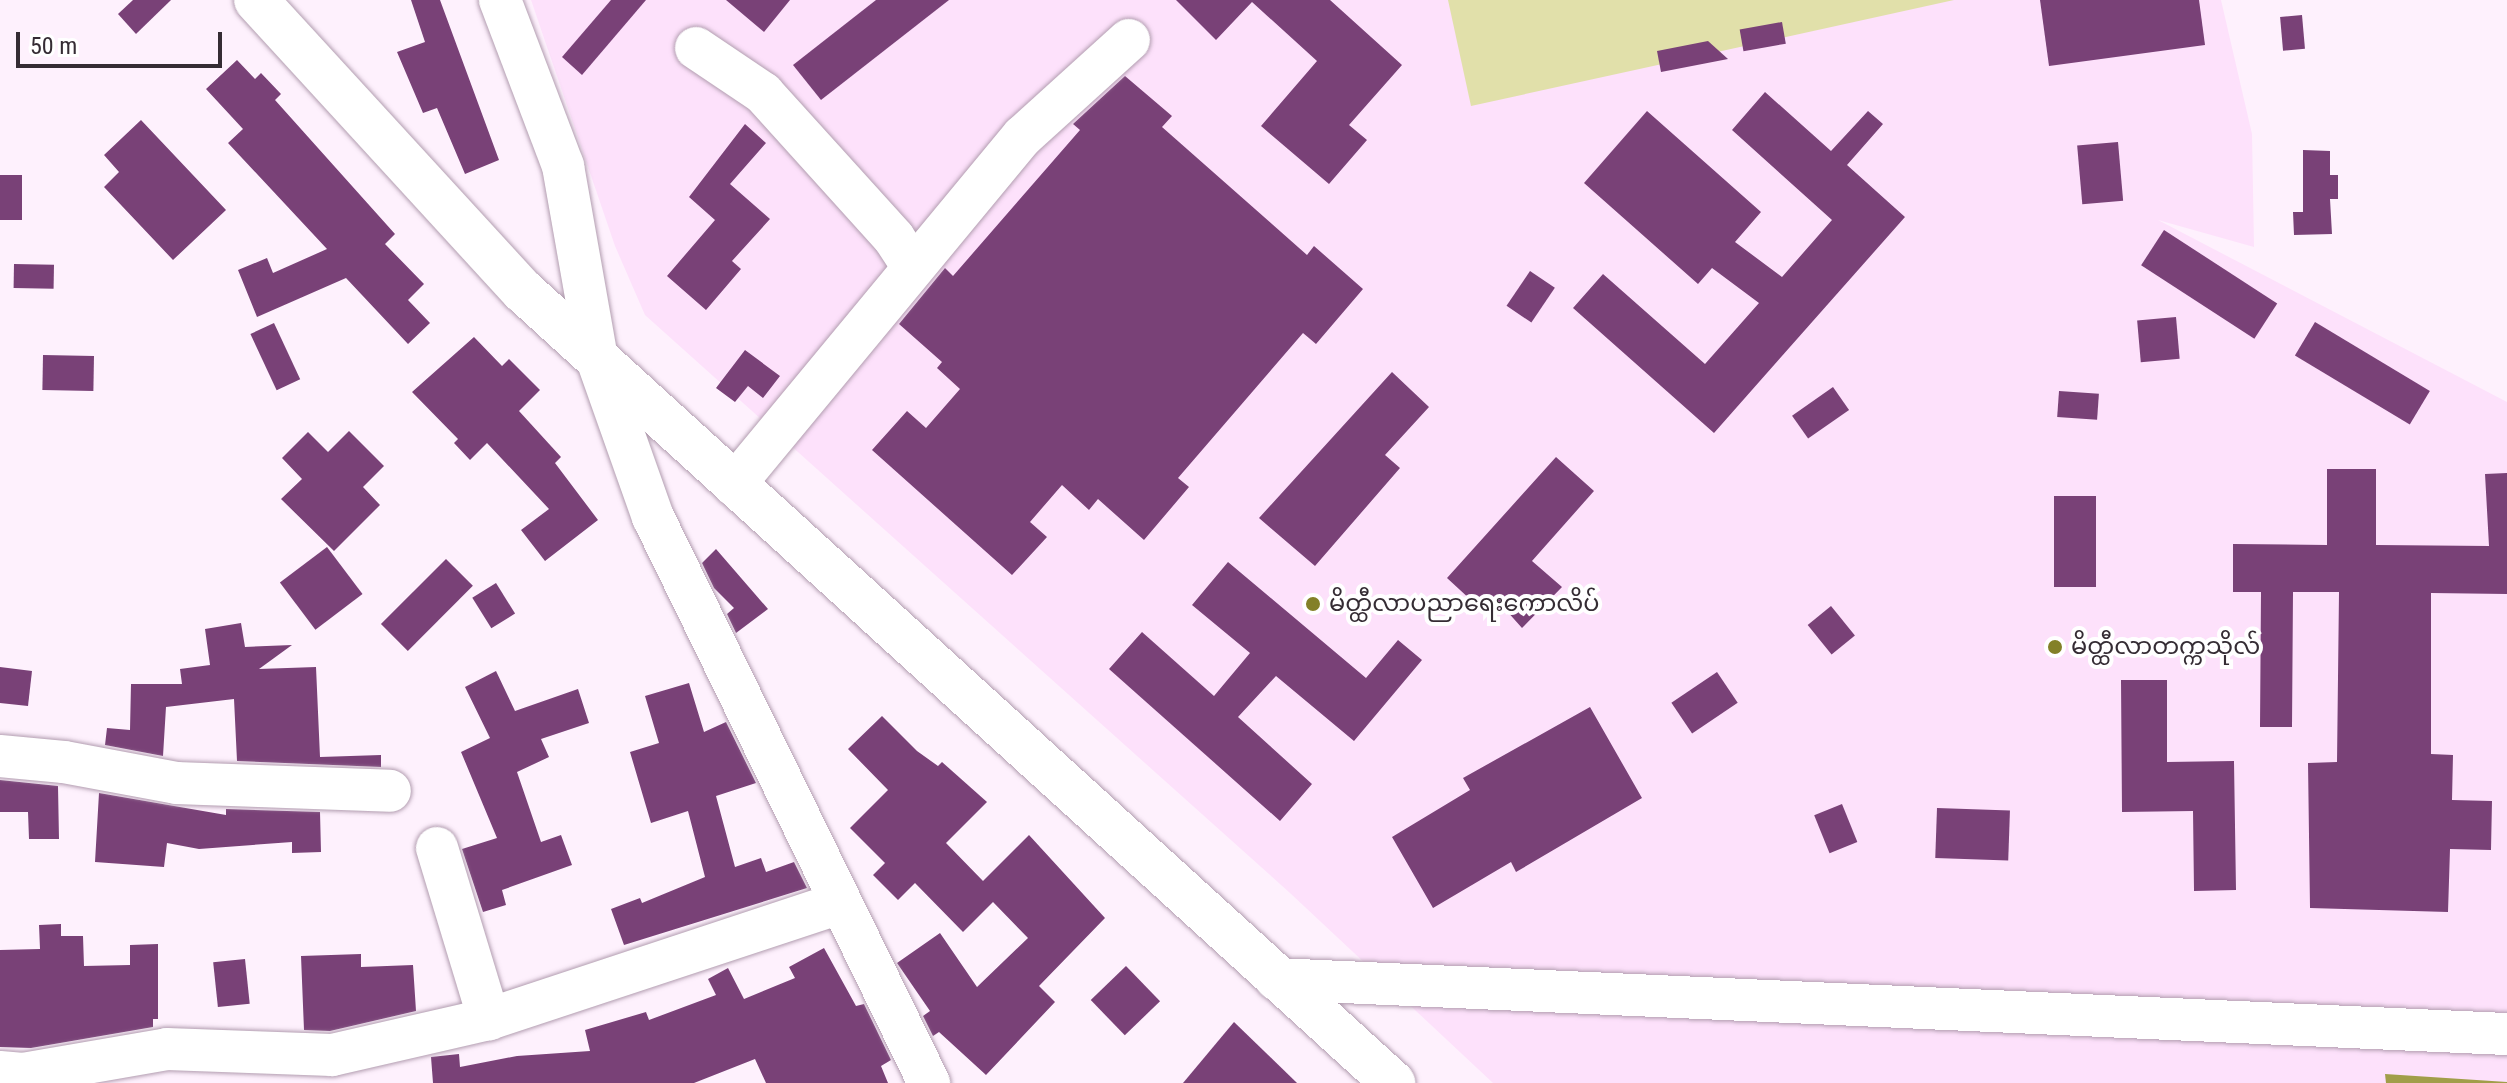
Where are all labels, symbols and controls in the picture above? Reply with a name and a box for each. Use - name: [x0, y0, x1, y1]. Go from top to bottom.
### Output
- scale bar: [20, 16, 226, 66]
- text: 50 m: [30, 32, 77, 60]
- place label: မိတ္ထီလာပညာရေးကောလိပ်: [1329, 590, 1600, 618]
- marker: မိတ္ထီလာပညာရေးကောလိပ်: [1304, 595, 1322, 613]
- place label: မိတ္ထီလာတက္ကသိုလ်: [2071, 633, 2260, 661]
- marker: မိတ္ထီလာတက္ကသိုလ်: [2046, 638, 2064, 656]

